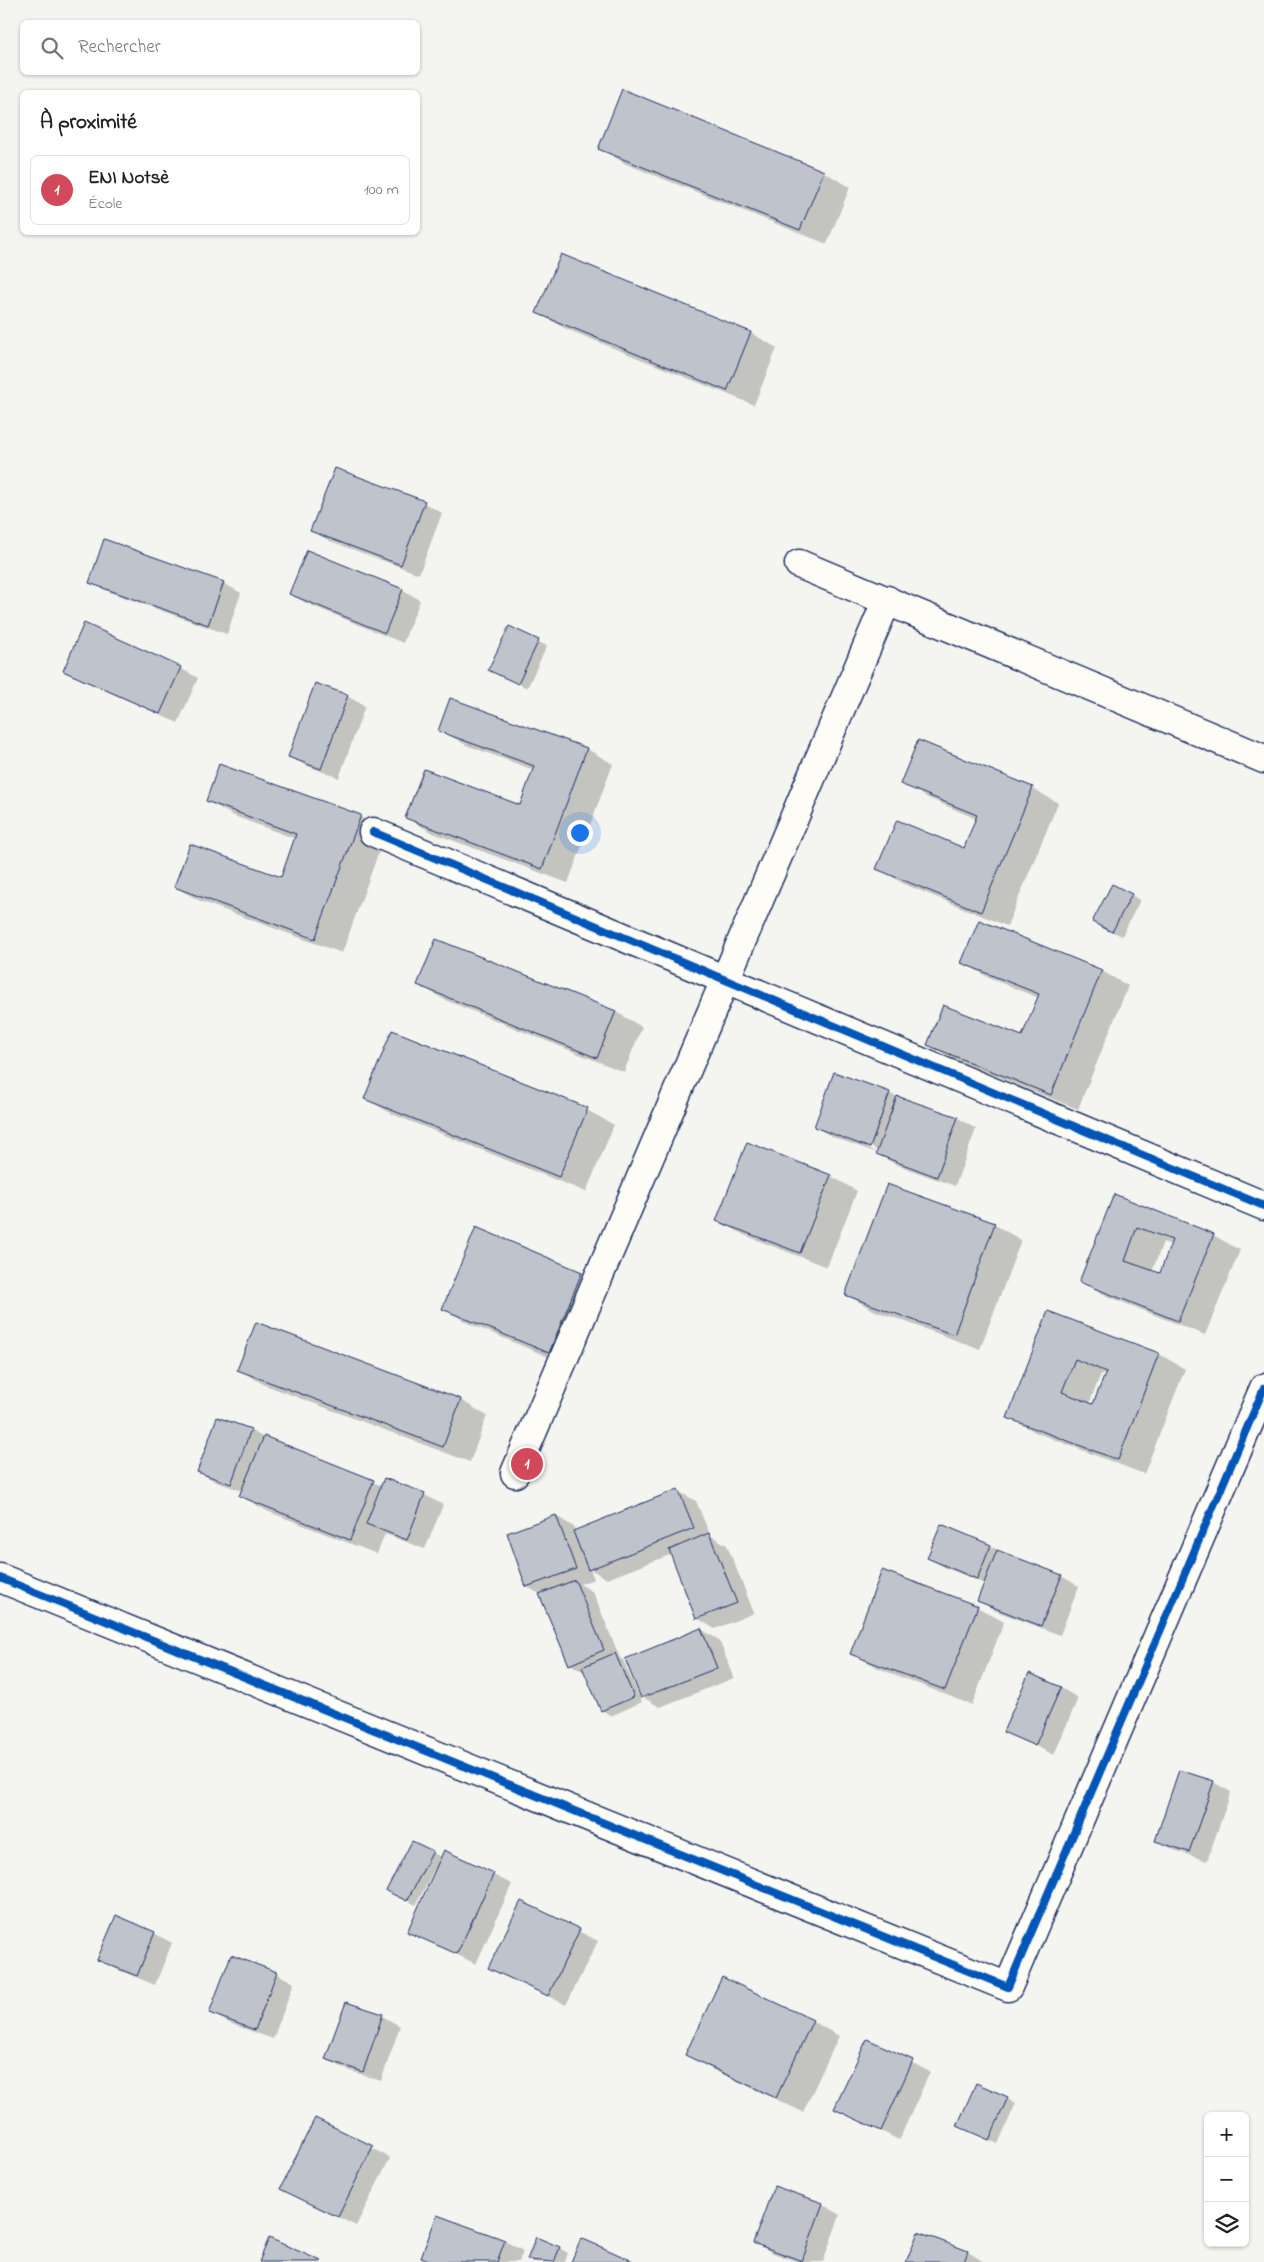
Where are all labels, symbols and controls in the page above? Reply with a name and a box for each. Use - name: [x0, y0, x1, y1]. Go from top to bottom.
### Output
- search box: [20, 20, 420, 75]
- icon: search: [38, 34, 66, 62]
- text: Rechercher: [78, 34, 161, 61]
- text: À proximité: [40, 108, 137, 138]
- text: ENI Notsè: [88, 165, 169, 192]
- text: 1: [54, 178, 60, 202]
- text: 100 m: [364, 178, 399, 202]
- text: École: [88, 192, 123, 216]
- your location: [567, 820, 593, 846]
- pin: 1: [511, 1445, 543, 1483]
- map controls: [1204, 2112, 1249, 2247]
- button: +: [1204, 2112, 1249, 2157]
- button: −: [1204, 2157, 1249, 2202]
- button: layers: [1204, 2202, 1249, 2247]

